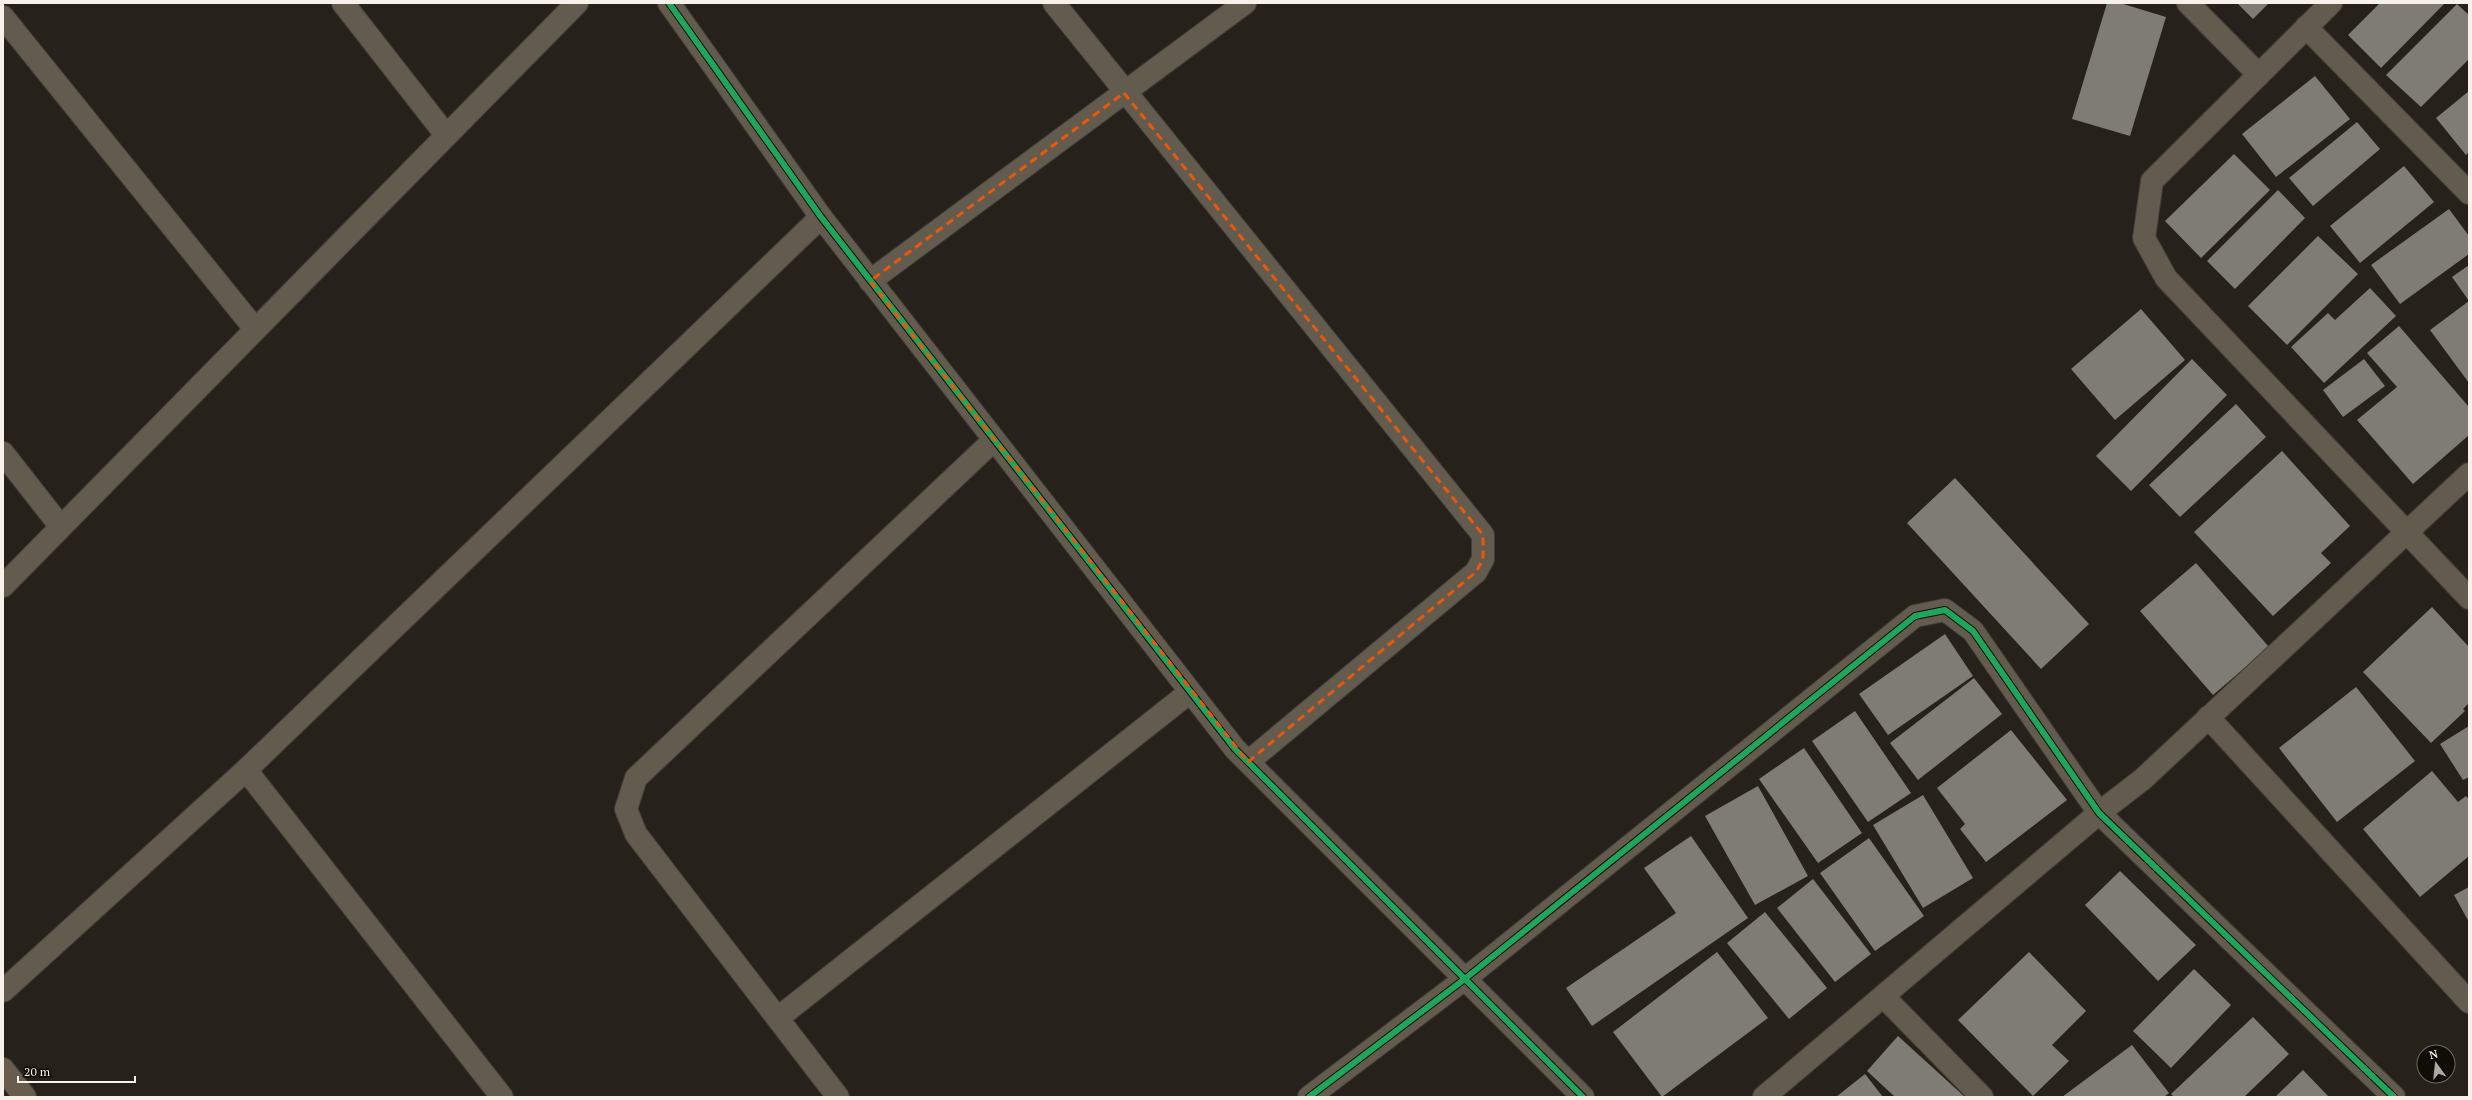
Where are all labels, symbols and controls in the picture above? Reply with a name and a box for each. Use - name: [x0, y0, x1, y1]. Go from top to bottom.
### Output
- north arrow: [2416, 1044, 2456, 1084]
- text: N: [2428, 1046, 2440, 1062]
- scale bar: [18, 1058, 135, 1084]
- text: 20 m: [24, 1064, 51, 1079]

